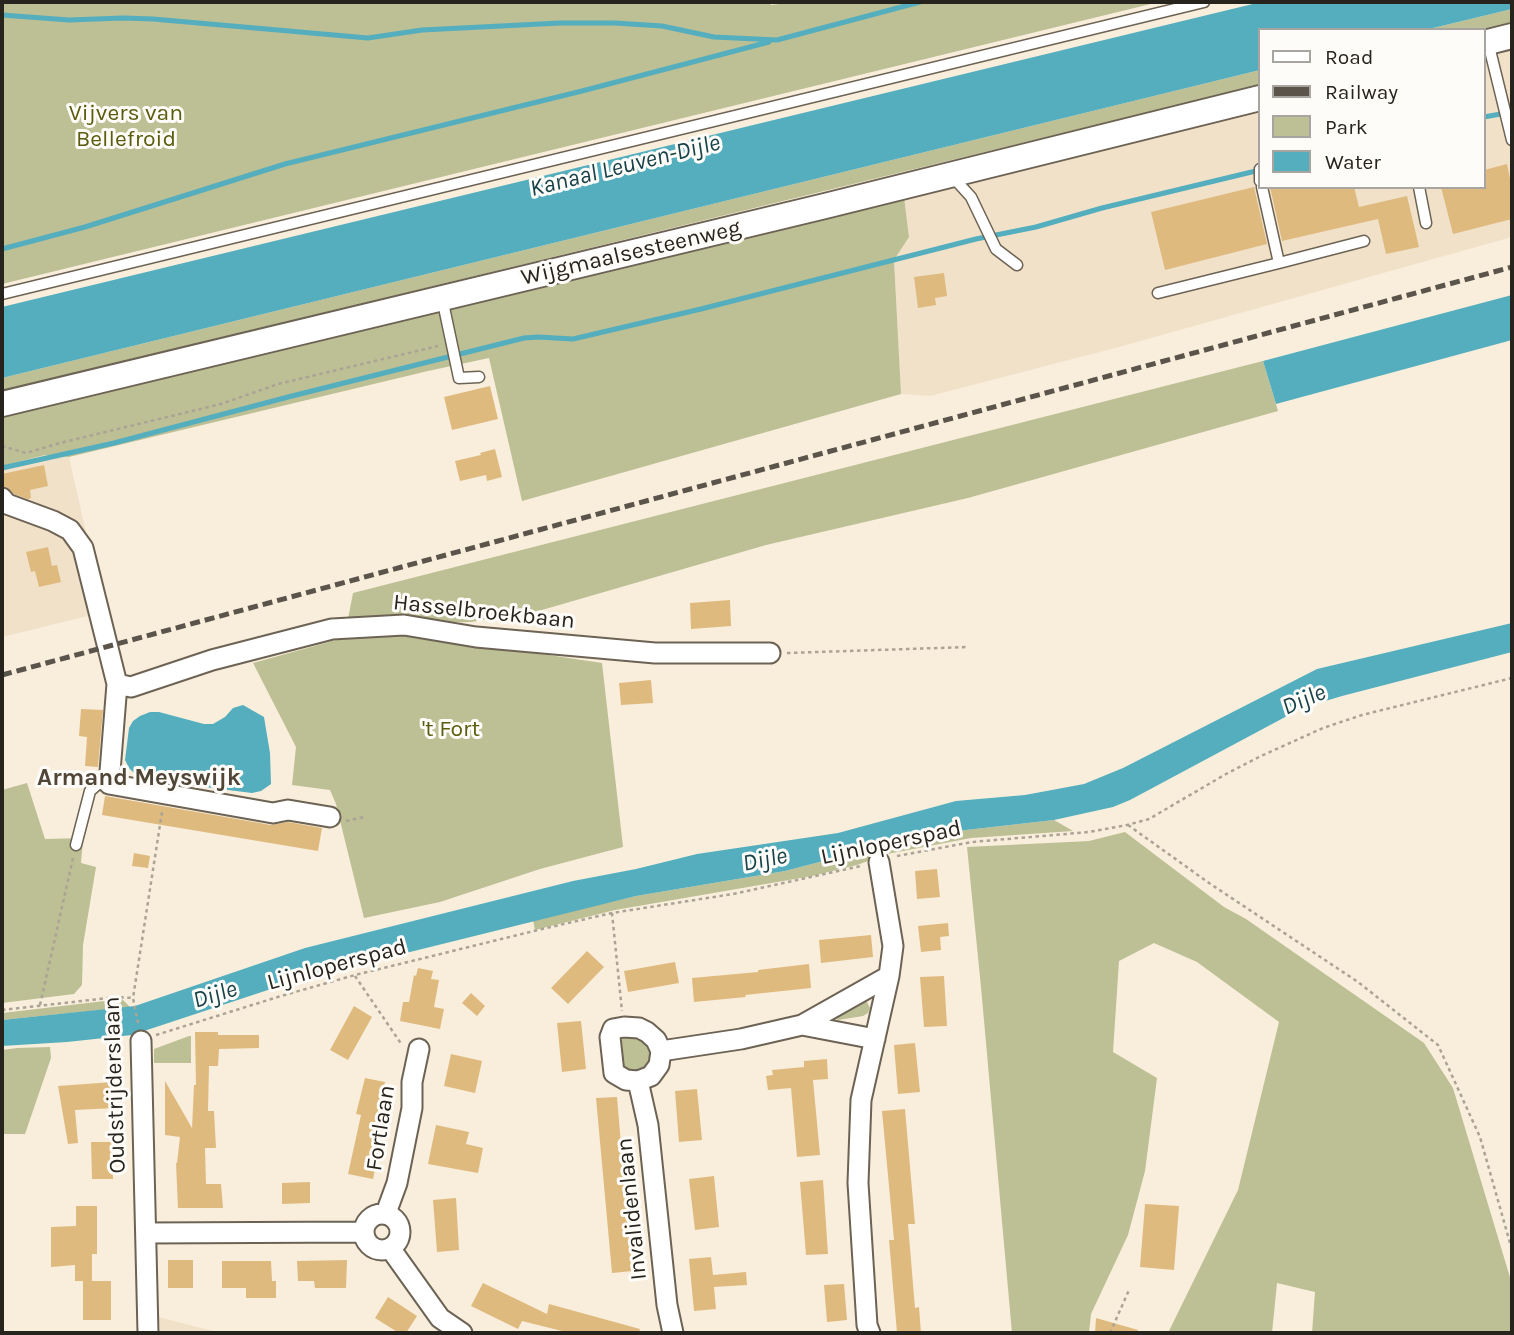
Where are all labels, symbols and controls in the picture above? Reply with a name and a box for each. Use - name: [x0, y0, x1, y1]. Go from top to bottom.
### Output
- legend: [1258, 28, 1486, 189]
- text: Road: [1325, 45, 1373, 69]
- text: Railway: [1325, 80, 1398, 104]
- park label: Vijvers van Bellefroid: [69, 99, 183, 153]
- text: Park: [1325, 115, 1368, 139]
- water label: Kanaal Leuven-Dijle: [527, 128, 723, 204]
- text: Water: [1325, 150, 1381, 174]
- street label: Wijgmaalsesteenweg: [519, 214, 743, 292]
- street label: Hasselbroekbaan: [392, 589, 576, 635]
- water label: Dijle: [1278, 678, 1330, 722]
- park label: 't Fort: [422, 715, 480, 743]
- district label: Armand Meyswijk: [37, 764, 241, 792]
- street label: Lijnloperspad: [818, 815, 964, 871]
- water label: Dijle: [740, 842, 790, 878]
- street label: Lijnloperspad: [264, 933, 410, 997]
- water label: Dijle: [189, 975, 241, 1015]
- street label: Oudstrijderslaan: [98, 996, 132, 1174]
- street label: Fortlaan: [361, 1083, 401, 1173]
- street label: Invalidenlaan: [611, 1137, 653, 1281]

